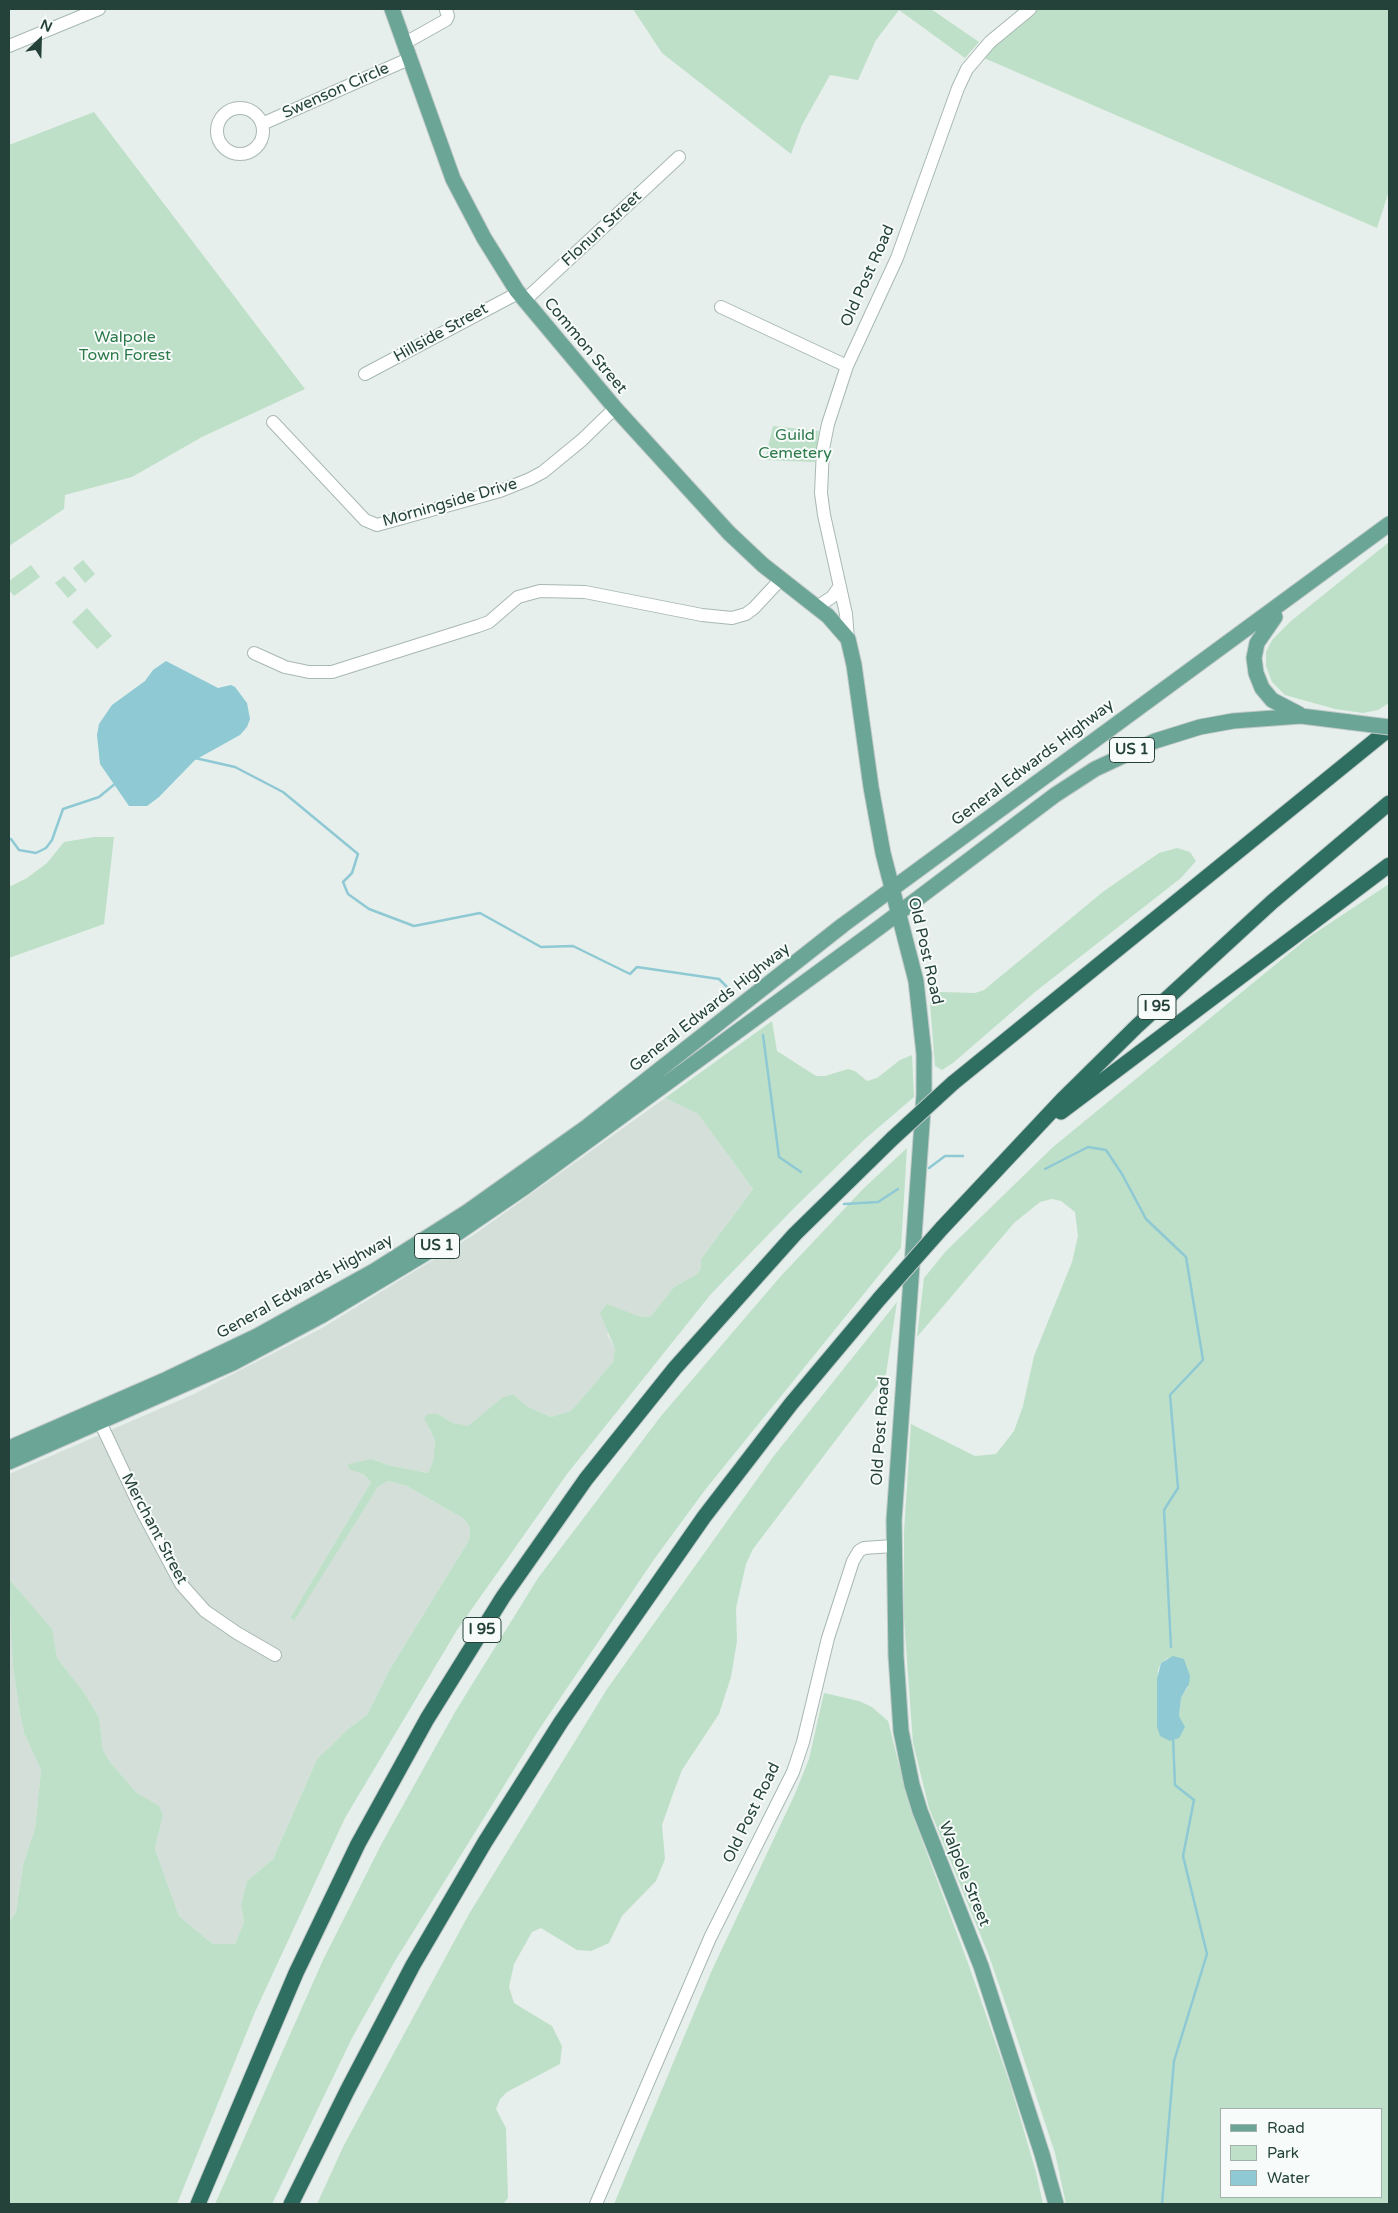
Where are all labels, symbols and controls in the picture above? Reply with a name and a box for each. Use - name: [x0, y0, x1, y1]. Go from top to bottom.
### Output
- north arrow: [15, 15, 65, 65]
- text: N: [38, 16, 55, 36]
- street label: Swenson Circle: [280, 59, 392, 123]
- street label: Flonun Street: [558, 187, 646, 271]
- street label: Old Post Road: [837, 222, 899, 330]
- street label: Common Street: [539, 294, 631, 398]
- street label: Hillside Street: [391, 299, 491, 367]
- park label: Walpole Town Forest: [79, 328, 171, 366]
- park label: Guild Cemetery: [758, 426, 832, 464]
- street label: Morningside Drive: [381, 475, 519, 531]
- street label: General Edwards Highway: [948, 696, 1118, 830]
- road number: US 1: [1110, 738, 1154, 762]
- street label: Old Post Road: [903, 896, 947, 1006]
- street label: General Edwards Highway: [626, 939, 794, 1077]
- road number: I 95: [1138, 994, 1176, 1020]
- street label: General Edwards Highway: [214, 1231, 396, 1343]
- road number: US 1: [414, 1234, 460, 1258]
- street label: Old Post Road: [868, 1376, 894, 1486]
- street label: Merchant Street: [117, 1470, 191, 1588]
- road number: I 95: [463, 1618, 501, 1642]
- street label: Old Post Road: [719, 1760, 785, 1866]
- street label: Walpole Street: [934, 1819, 994, 1929]
- legend: [1220, 2108, 1383, 2198]
- text: Road: [1267, 2119, 1305, 2137]
- text: Park: [1267, 2144, 1299, 2162]
- text: Water: [1267, 2169, 1310, 2187]

